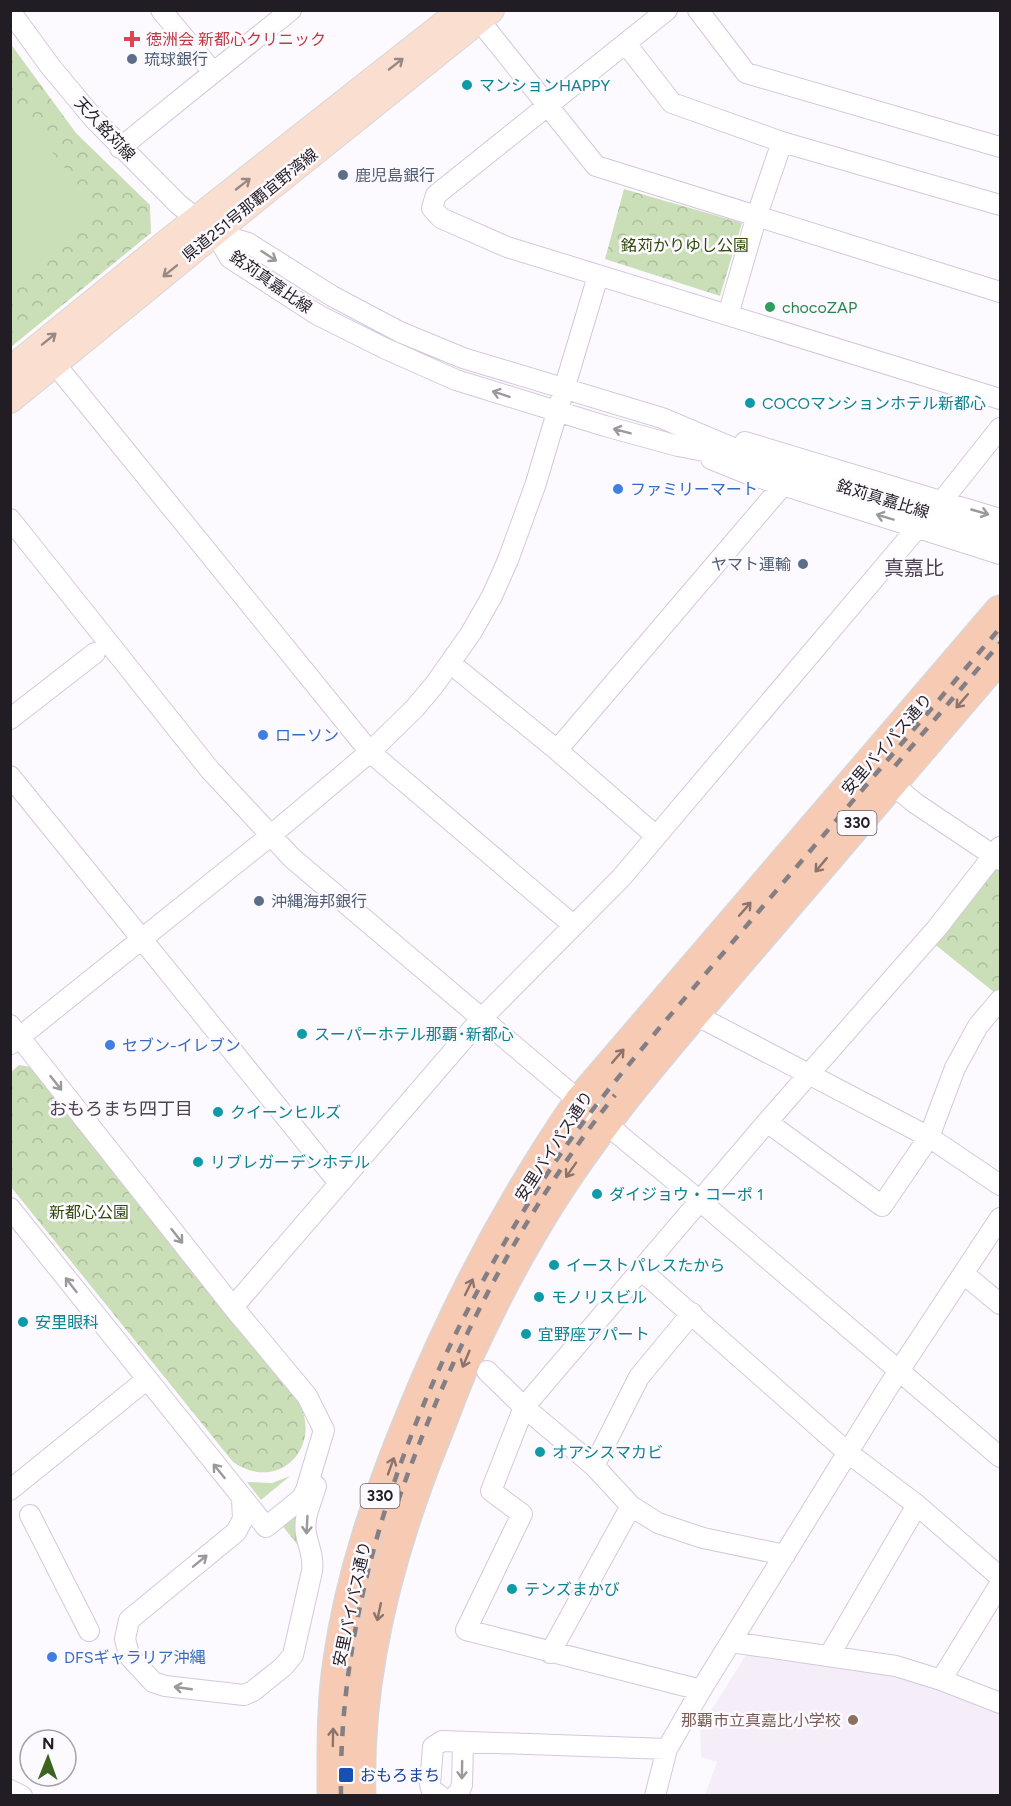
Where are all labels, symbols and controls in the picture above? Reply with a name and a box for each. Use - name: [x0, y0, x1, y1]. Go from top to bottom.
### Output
- marker: 徳洲会 新都心クリニック: [123, 30, 141, 48]
- place label: 徳洲会 新都心クリニック: [146, 30, 326, 49]
- place label: 琉球銀行: [144, 50, 208, 69]
- marker: 琉球銀行: [125, 52, 139, 66]
- one-way arrow: [388, 57, 404, 70]
- place label: マンションHAPPY: [479, 76, 610, 95]
- marker: マンションHAPPY: [460, 78, 474, 92]
- street label: 天久銘苅線: [71, 93, 139, 165]
- street label: 県道251号那覇宜野湾線: [178, 145, 322, 265]
- place label: 鹿児島銀行: [355, 166, 435, 185]
- marker: 鹿児島銀行: [336, 168, 350, 182]
- one-way arrow: [234, 178, 250, 191]
- park label: 銘苅かりゆし公園: [621, 236, 749, 255]
- street label: 銘苅真嘉比線: [226, 247, 316, 317]
- one-way arrow: [260, 250, 277, 262]
- one-way arrow: [162, 264, 178, 277]
- place label: chocoZAP: [782, 298, 857, 317]
- marker: chocoZAP: [763, 300, 777, 314]
- one-way arrow: [40, 333, 56, 346]
- one-way arrow: [492, 388, 511, 399]
- place label: COCOマンションホテル新都心: [762, 394, 986, 413]
- marker: COCOマンションホテル新都心: [743, 396, 757, 410]
- one-way arrow: [613, 424, 632, 436]
- street label: 銘苅真嘉比線: [834, 476, 932, 522]
- place label: ファミリーマート: [630, 480, 758, 499]
- marker: ファミリーマート: [611, 482, 625, 496]
- one-way arrow: [970, 507, 989, 518]
- one-way arrow: [876, 511, 895, 522]
- place label: ヤマト運輸: [711, 555, 791, 574]
- district label: 真嘉比: [884, 556, 944, 580]
- marker: ヤマト運輸: [796, 557, 810, 571]
- street label: 安里バイパス通り: [838, 690, 936, 798]
- one-way arrow: [955, 693, 969, 708]
- place label: ローソン: [275, 726, 339, 745]
- marker: ローソン: [256, 728, 270, 742]
- road number: 330: [838, 811, 876, 835]
- one-way arrow: [815, 857, 828, 873]
- place label: 沖縄海邦銀行: [271, 892, 367, 911]
- marker: 沖縄海邦銀行: [252, 894, 266, 908]
- one-way arrow: [738, 902, 752, 917]
- place label: スーパーホテル那覇･新都心: [314, 1025, 514, 1044]
- marker: スーパーホテル那覇･新都心: [295, 1027, 309, 1041]
- place label: セブン-イレブン: [122, 1036, 241, 1055]
- marker: セブン-イレブン: [103, 1038, 117, 1052]
- one-way arrow: [611, 1049, 625, 1064]
- one-way arrow: [50, 1074, 63, 1090]
- street label: 安里バイパス通り: [511, 1087, 597, 1205]
- district label: おもろまち四丁目: [49, 1098, 193, 1120]
- place label: クイーンヒルズ: [230, 1103, 341, 1122]
- marker: クイーンヒルズ: [211, 1105, 225, 1119]
- place label: リブレガーデンホテル: [210, 1153, 370, 1172]
- marker: リブレガーデンホテル: [191, 1155, 205, 1169]
- one-way arrow: [565, 1162, 577, 1178]
- place label: ダイジョウ・コーポ 1: [609, 1185, 764, 1204]
- marker: ダイジョウ・コーポ 1: [590, 1187, 604, 1201]
- park label: 新都心公園: [49, 1203, 129, 1222]
- one-way arrow: [170, 1228, 183, 1244]
- place label: イーストパレスたから: [566, 1256, 725, 1275]
- marker: イーストパレスたから: [547, 1258, 561, 1272]
- one-way arrow: [64, 1277, 77, 1293]
- one-way arrow: [464, 1279, 476, 1297]
- place label: モノリスビル: [551, 1288, 647, 1307]
- marker: モノリスビル: [532, 1290, 546, 1304]
- place label: 安里眼科: [35, 1313, 99, 1332]
- marker: 安里眼科: [16, 1315, 30, 1329]
- place label: 宜野座アパート: [538, 1325, 650, 1344]
- marker: 宜野座アパート: [519, 1327, 533, 1341]
- one-way arrow: [460, 1350, 471, 1368]
- place label: オアシスマカビ: [552, 1443, 663, 1462]
- marker: オアシスマカビ: [533, 1445, 547, 1459]
- one-way arrow: [386, 1457, 397, 1475]
- one-way arrow: [213, 1463, 226, 1479]
- road number: 330: [360, 1484, 400, 1508]
- one-way arrow: [301, 1515, 312, 1535]
- street label: 安里バイパス通り: [329, 1540, 375, 1668]
- one-way arrow: [192, 1555, 208, 1568]
- place label: テンズまかび: [524, 1580, 620, 1599]
- marker: テンズまかび: [505, 1582, 519, 1596]
- one-way arrow: [373, 1602, 384, 1621]
- place label: DFSギャラリア沖縄: [64, 1648, 206, 1667]
- marker: DFSギャラリア沖縄: [45, 1650, 59, 1664]
- one-way arrow: [174, 1683, 194, 1694]
- place label: 那覇市立真嘉比小学校: [681, 1711, 841, 1730]
- marker: 那覇市立真嘉比小学校: [846, 1713, 860, 1727]
- north arrow: [18, 1728, 78, 1788]
- one-way arrow: [327, 1728, 339, 1748]
- text: N: [42, 1734, 55, 1753]
- one-way arrow: [457, 1760, 468, 1780]
- marker: おもろまち: [337, 1766, 355, 1784]
- place label: おもろまち: [360, 1766, 440, 1785]

